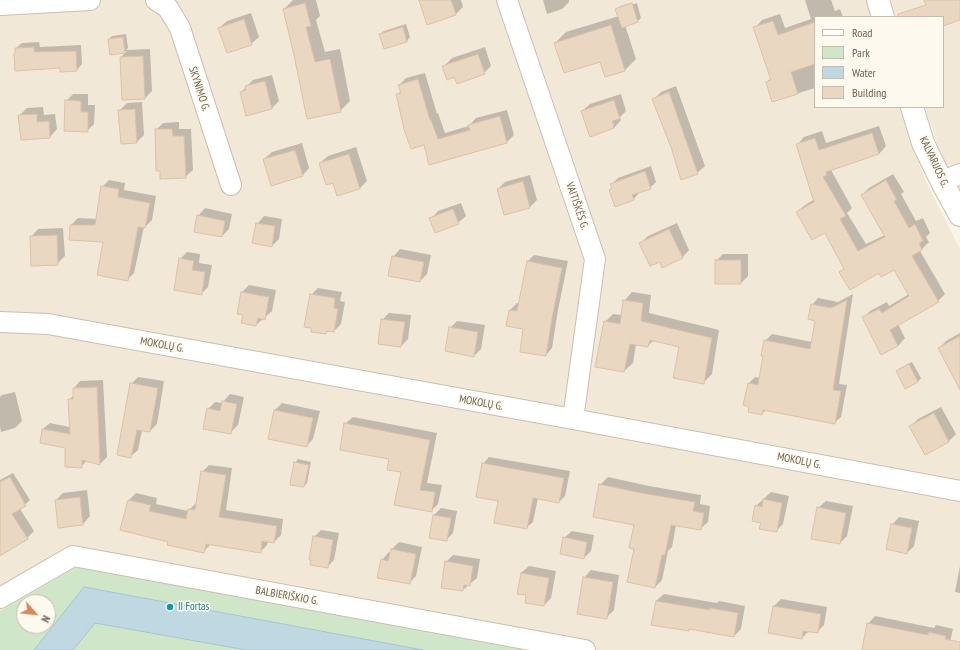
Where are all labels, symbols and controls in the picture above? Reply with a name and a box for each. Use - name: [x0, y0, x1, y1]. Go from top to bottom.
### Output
- legend: [814, 16, 944, 108]
- text: Road: [852, 25, 872, 40]
- text: Park: [852, 45, 870, 60]
- street label: SKYNIMO G.: [186, 65, 212, 113]
- text: Water: [852, 65, 876, 80]
- text: Building: [852, 85, 887, 100]
- street label: KALVARIJOS G.: [916, 134, 952, 190]
- street label: VAITIŠKĖS G.: [563, 181, 591, 231]
- street label: MOKOLŲ G.: [139, 335, 185, 355]
- street label: MOKOLŲ G.: [458, 393, 504, 413]
- street label: MOKOLŲ G.: [776, 450, 822, 472]
- street label: BALBIERIŠKIO G.: [254, 584, 320, 608]
- north arrow: [16, 594, 56, 634]
- place label: II Fortas: [178, 600, 209, 614]
- marker: II Fortas: [165, 602, 175, 612]
- text: N: [38, 613, 53, 625]

